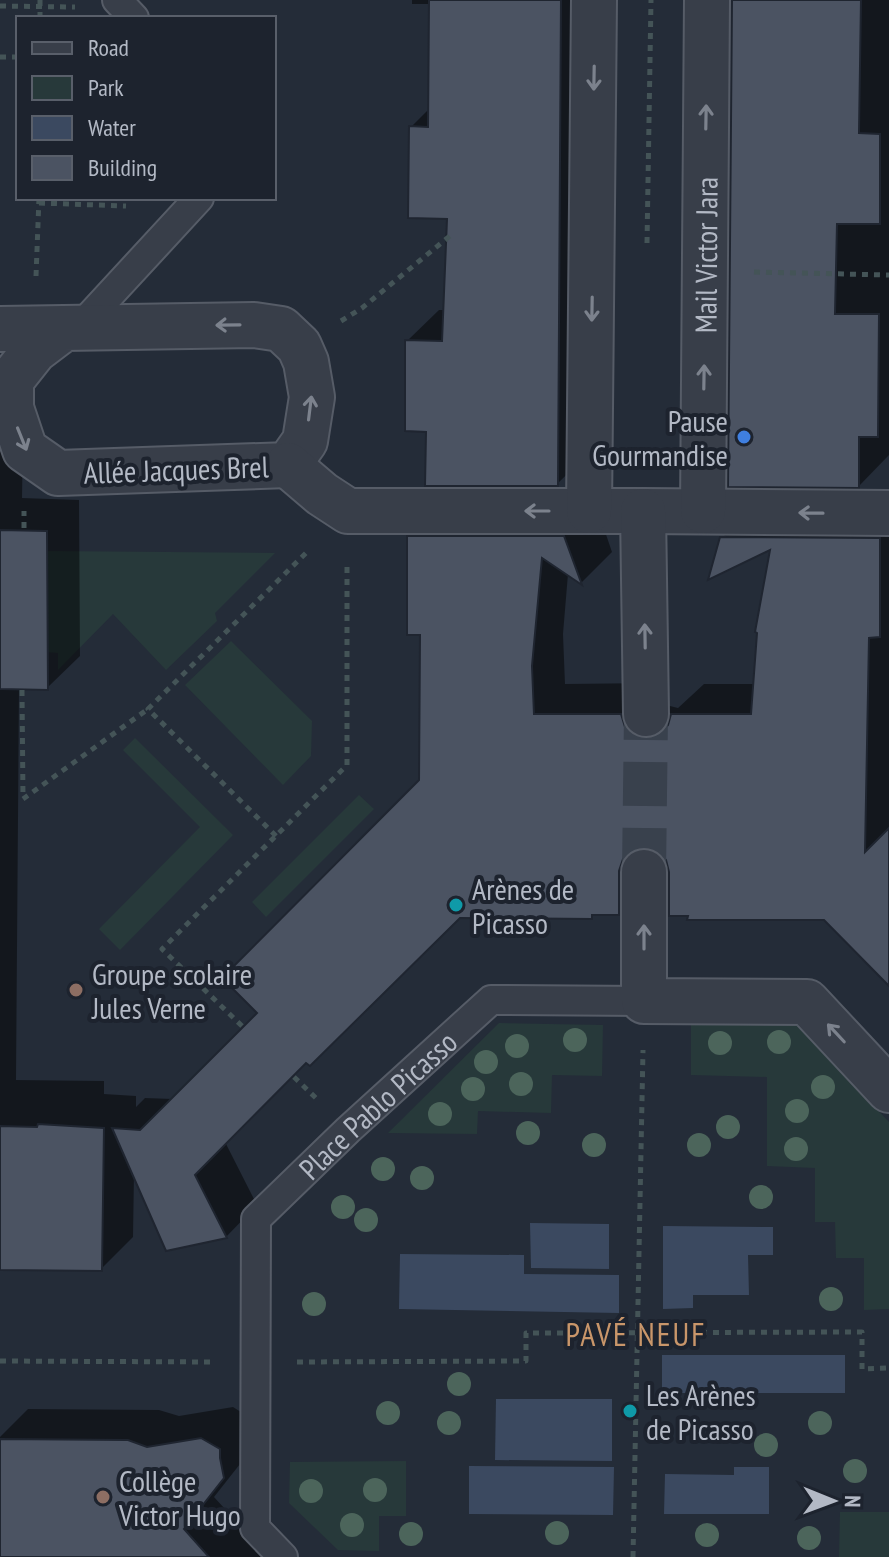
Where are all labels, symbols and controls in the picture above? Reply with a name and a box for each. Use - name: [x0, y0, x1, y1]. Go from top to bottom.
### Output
- legend: [16, 16, 276, 200]
- text: Road: [88, 32, 129, 63]
- one-way arrow: [586, 64, 602, 91]
- text: Park: [88, 72, 124, 103]
- one-way arrow: [699, 104, 714, 131]
- text: Water: [88, 112, 136, 143]
- text: Building: [88, 152, 157, 183]
- street label: Mail Victor Jara: [685, 177, 725, 333]
- one-way arrow: [584, 295, 599, 322]
- one-way arrow: [215, 318, 242, 333]
- one-way arrow: [696, 364, 712, 391]
- one-way arrow: [303, 396, 318, 421]
- place label: Pause Gourmandise: [592, 401, 728, 474]
- one-way arrow: [16, 426, 30, 451]
- marker: Pause Gourmandise: [735, 428, 753, 446]
- street label: Allée Jacques Brel: [83, 446, 269, 492]
- one-way arrow: [524, 503, 551, 519]
- one-way arrow: [798, 505, 825, 520]
- one-way arrow: [637, 623, 653, 650]
- place label: Arènes de Picasso: [472, 869, 574, 942]
- marker: Arènes de Picasso: [447, 896, 465, 914]
- one-way arrow: [636, 924, 652, 951]
- place label: Groupe scolaire Jules Verne: [91, 954, 252, 1027]
- marker: Groupe scolaire Jules Verne: [67, 981, 85, 999]
- street label: Place Pablo Picasso: [290, 1022, 464, 1187]
- one-way arrow: [826, 1023, 845, 1043]
- district label: PAVÉ NEUF: [566, 1313, 706, 1355]
- place label: Les Arènes de Picasso: [646, 1375, 756, 1448]
- marker: Les Arènes de Picasso: [621, 1402, 639, 1420]
- place label: Collège Victor Hugo: [118, 1461, 241, 1534]
- north arrow: [793, 1461, 873, 1541]
- marker: Collège Victor Hugo: [94, 1488, 112, 1506]
- text: N: [839, 1495, 867, 1508]

